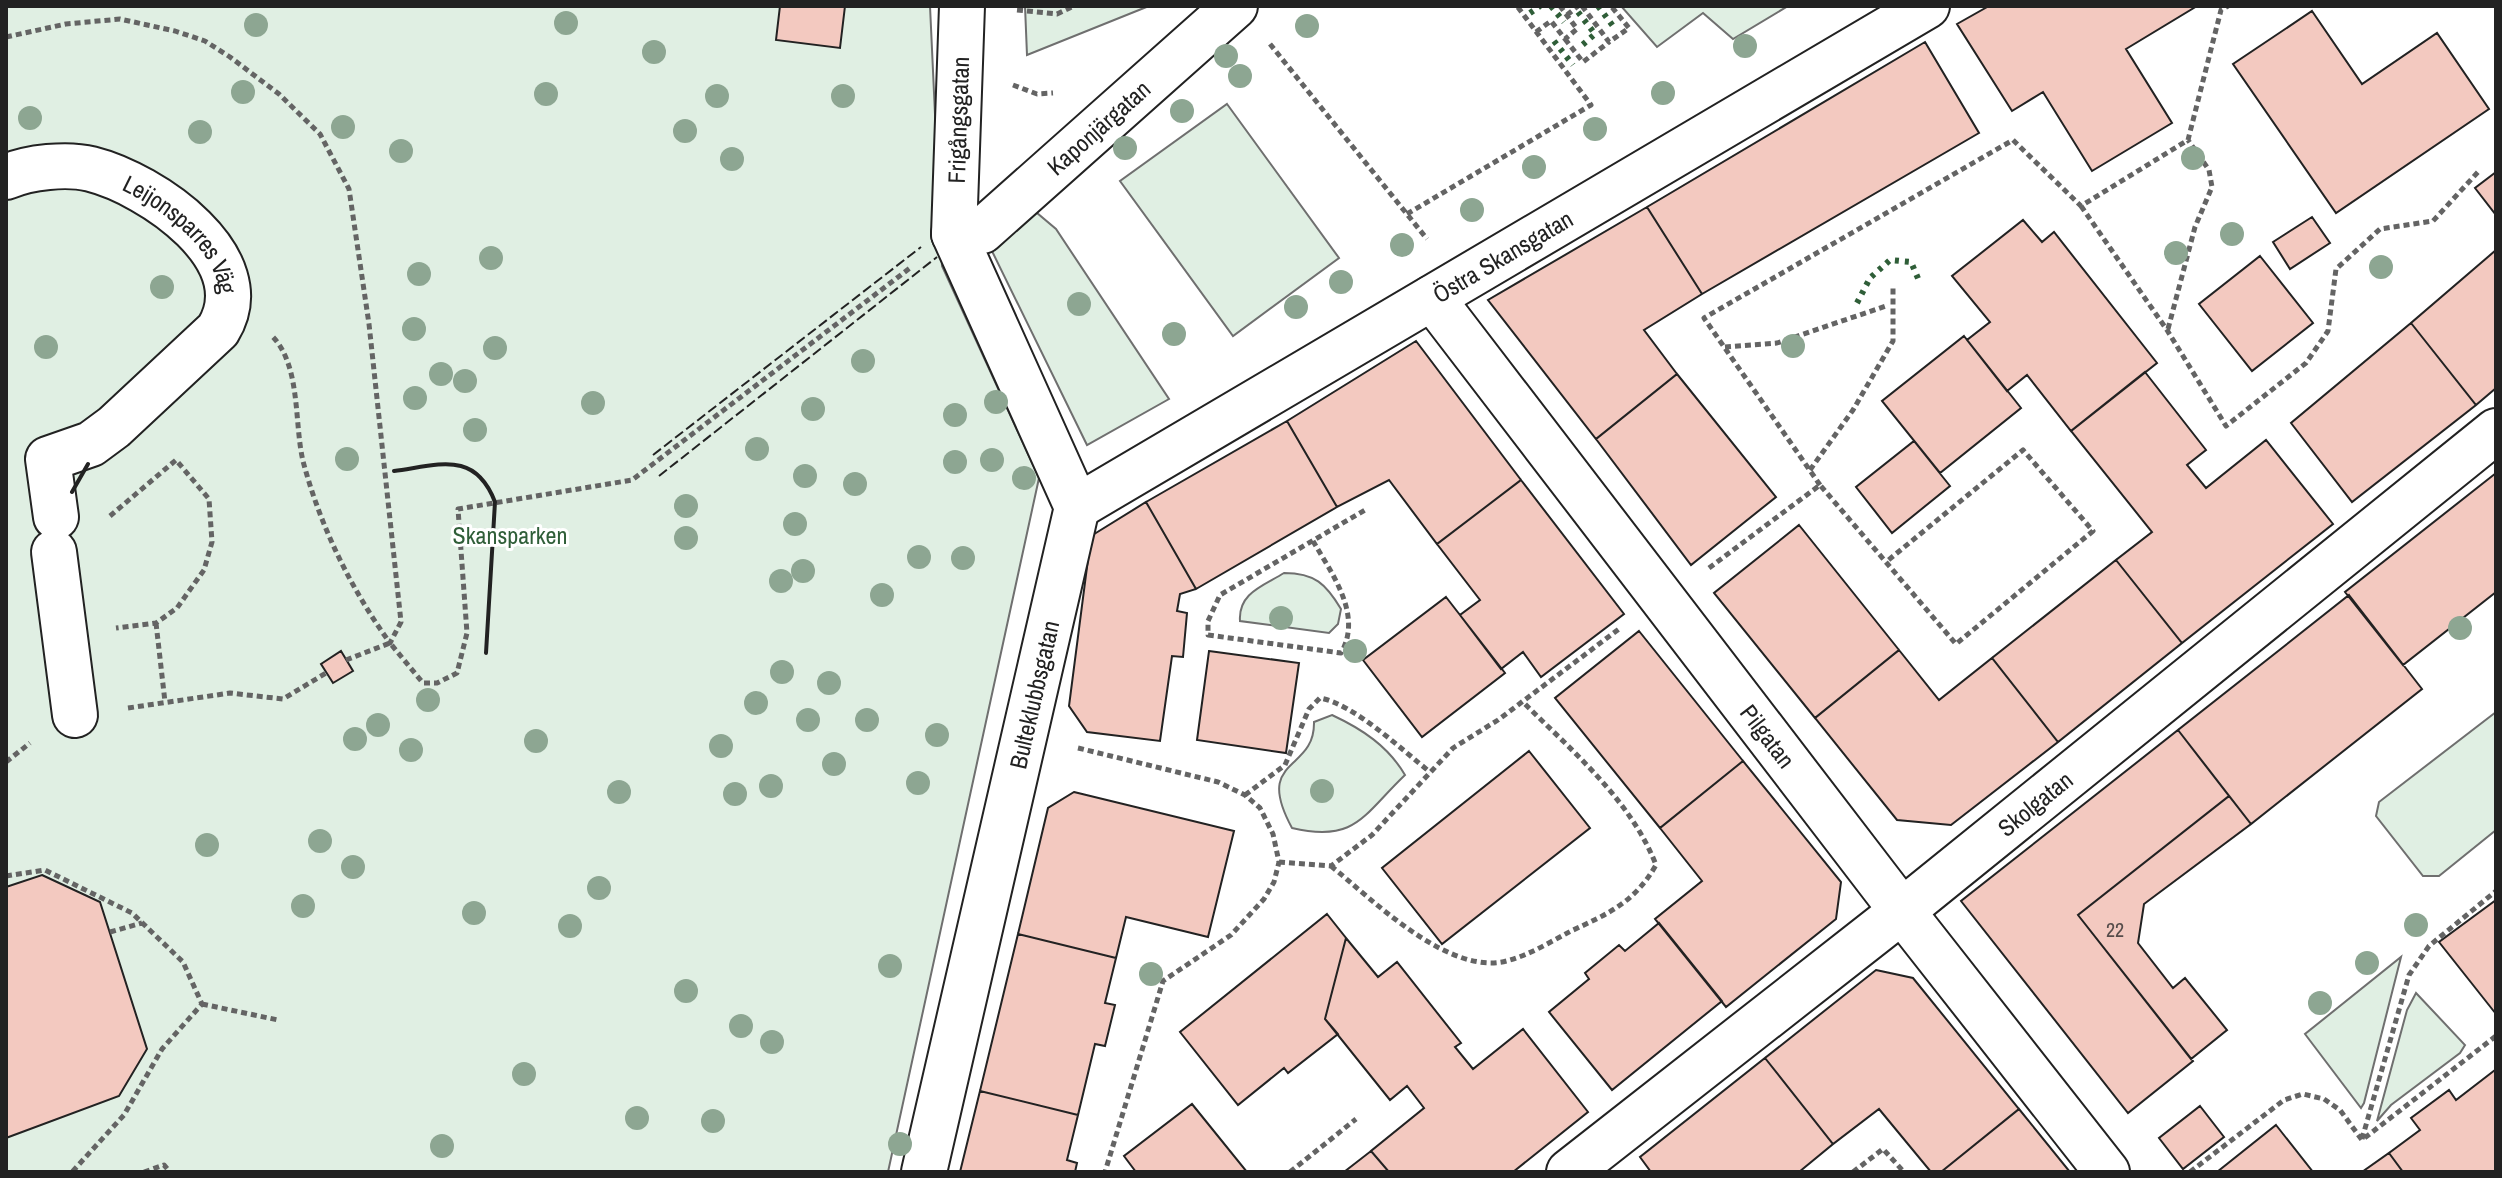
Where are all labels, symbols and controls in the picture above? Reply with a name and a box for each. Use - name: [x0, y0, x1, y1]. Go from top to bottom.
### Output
- street label: Frigångsgatan: [940, 56, 976, 184]
- street label: Kaponjärgatan: [1040, 73, 1157, 182]
- street label: Leijonsparres Väg: [118, 167, 244, 295]
- street label: Östra Skansgatan: [1427, 202, 1579, 310]
- park label: Skansparken: [453, 519, 567, 551]
- street label: Bulteklubbsgatan: [1001, 617, 1066, 772]
- street label: Pilgatan: [1733, 698, 1803, 774]
- street label: Skolgatan: [1991, 764, 2079, 844]
- house number: 22: [2106, 916, 2124, 943]

